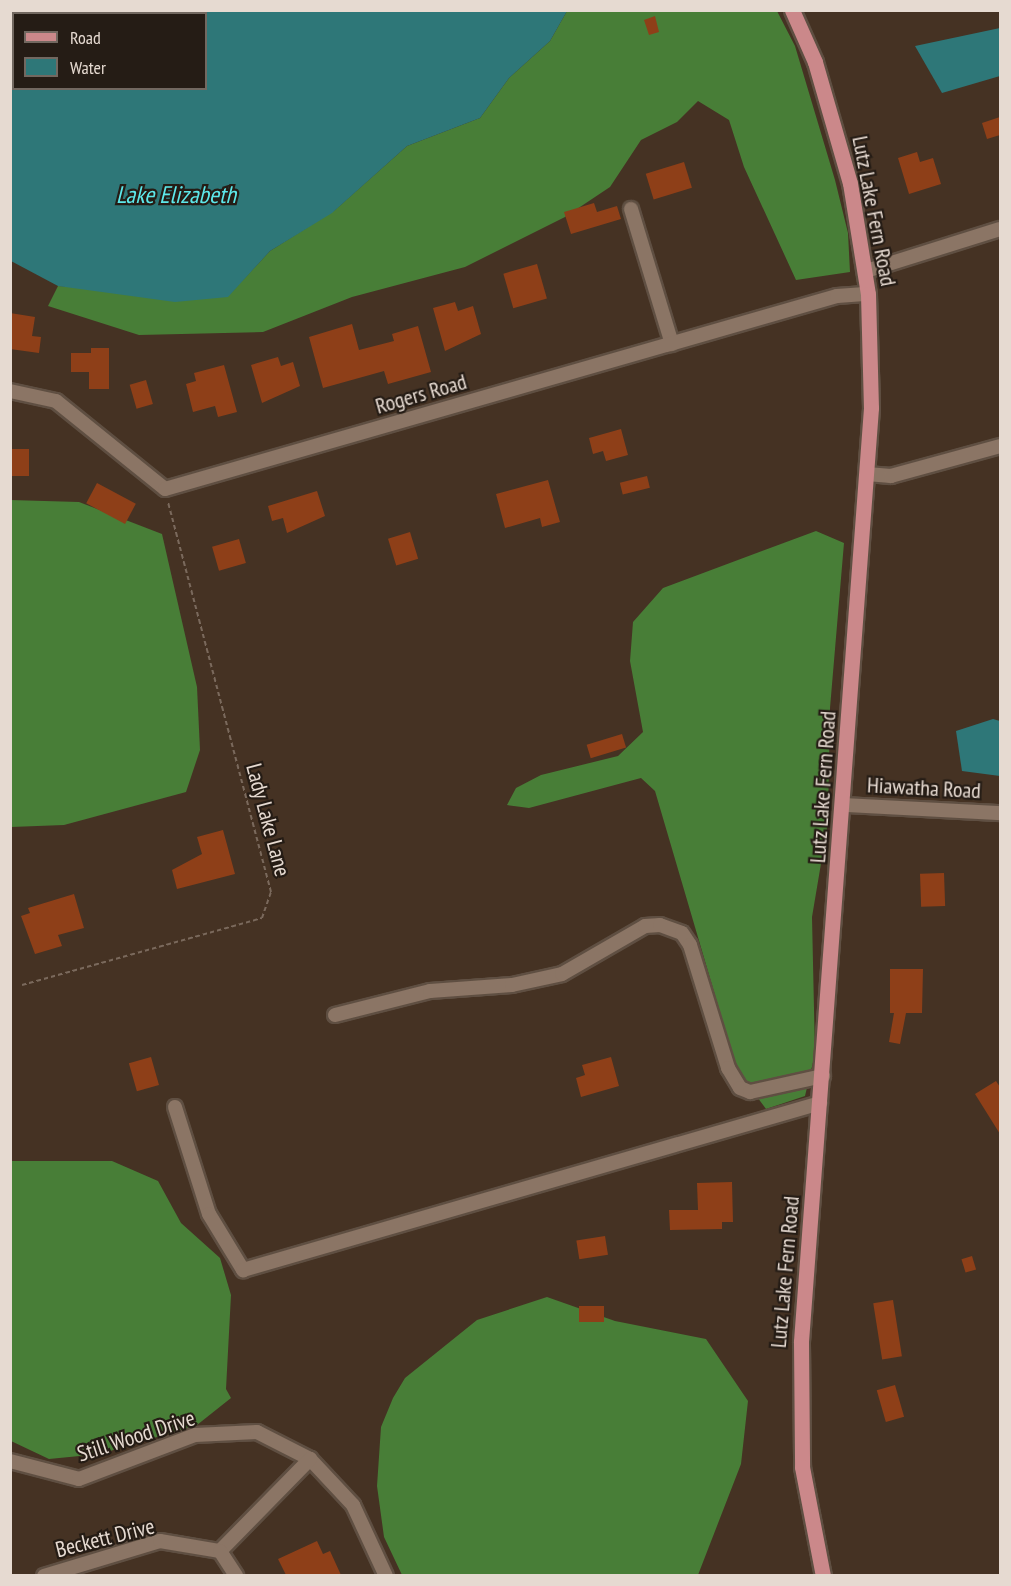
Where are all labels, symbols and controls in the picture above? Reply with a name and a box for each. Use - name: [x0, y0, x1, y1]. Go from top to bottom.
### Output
- legend: [12, 12, 207, 90]
- text: Road: [70, 26, 101, 49]
- text: Water: [70, 56, 106, 79]
- street label: Lutz Lake Fern Road: [846, 134, 902, 288]
- water label: Lake Elizabeth: [116, 181, 236, 209]
- street label: Rogers Road: [372, 368, 470, 420]
- street label: Lutz Lake Fern Road: [805, 710, 841, 864]
- street label: Lady Lake Lane: [240, 760, 296, 880]
- street label: Hiawatha Road: [866, 772, 982, 804]
- street label: Lutz Lake Fern Road: [765, 1195, 805, 1349]
- street label: Still Wood Drive: [74, 1405, 198, 1467]
- street label: Beckett Drive: [53, 1513, 157, 1563]

